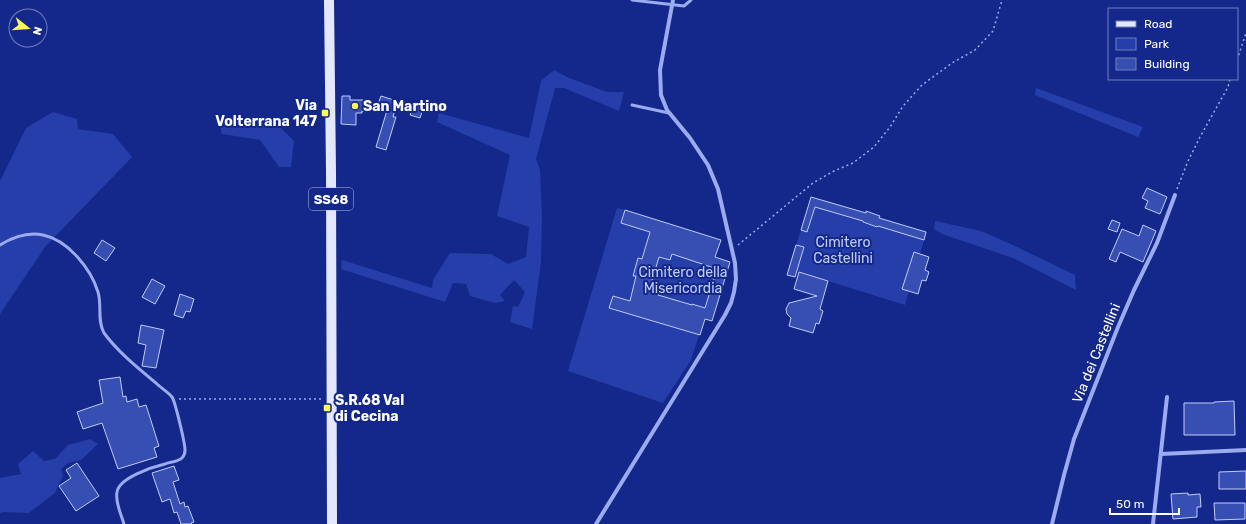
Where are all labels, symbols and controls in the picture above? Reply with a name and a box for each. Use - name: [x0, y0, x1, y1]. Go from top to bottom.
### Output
- north arrow: [8, 8, 48, 48]
- legend: [1108, 8, 1238, 80]
- text: Road: [1144, 17, 1172, 31]
- text: N: [30, 25, 44, 37]
- text: Park: [1144, 37, 1170, 51]
- text: Building: [1144, 57, 1190, 71]
- place label: Via Volterrana 147: [215, 97, 317, 130]
- place label: San Martino: [363, 98, 447, 115]
- marker: San Martino: [350, 101, 360, 111]
- marker: Via Volterrana 147: [320, 108, 330, 118]
- road number: SS68: [309, 188, 353, 210]
- park label: Cimitero Castellini: [813, 234, 873, 267]
- park label: Cimitero della Misericordia: [638, 264, 728, 297]
- street label: Via dei Castellini: [1069, 301, 1124, 406]
- place label: S.R.68 Val di Cecina: [335, 392, 404, 425]
- marker: S.R.68 Val di Cecina: [322, 403, 332, 413]
- scale bar: [1110, 490, 1179, 516]
- text: 50 m: [1116, 497, 1144, 511]

